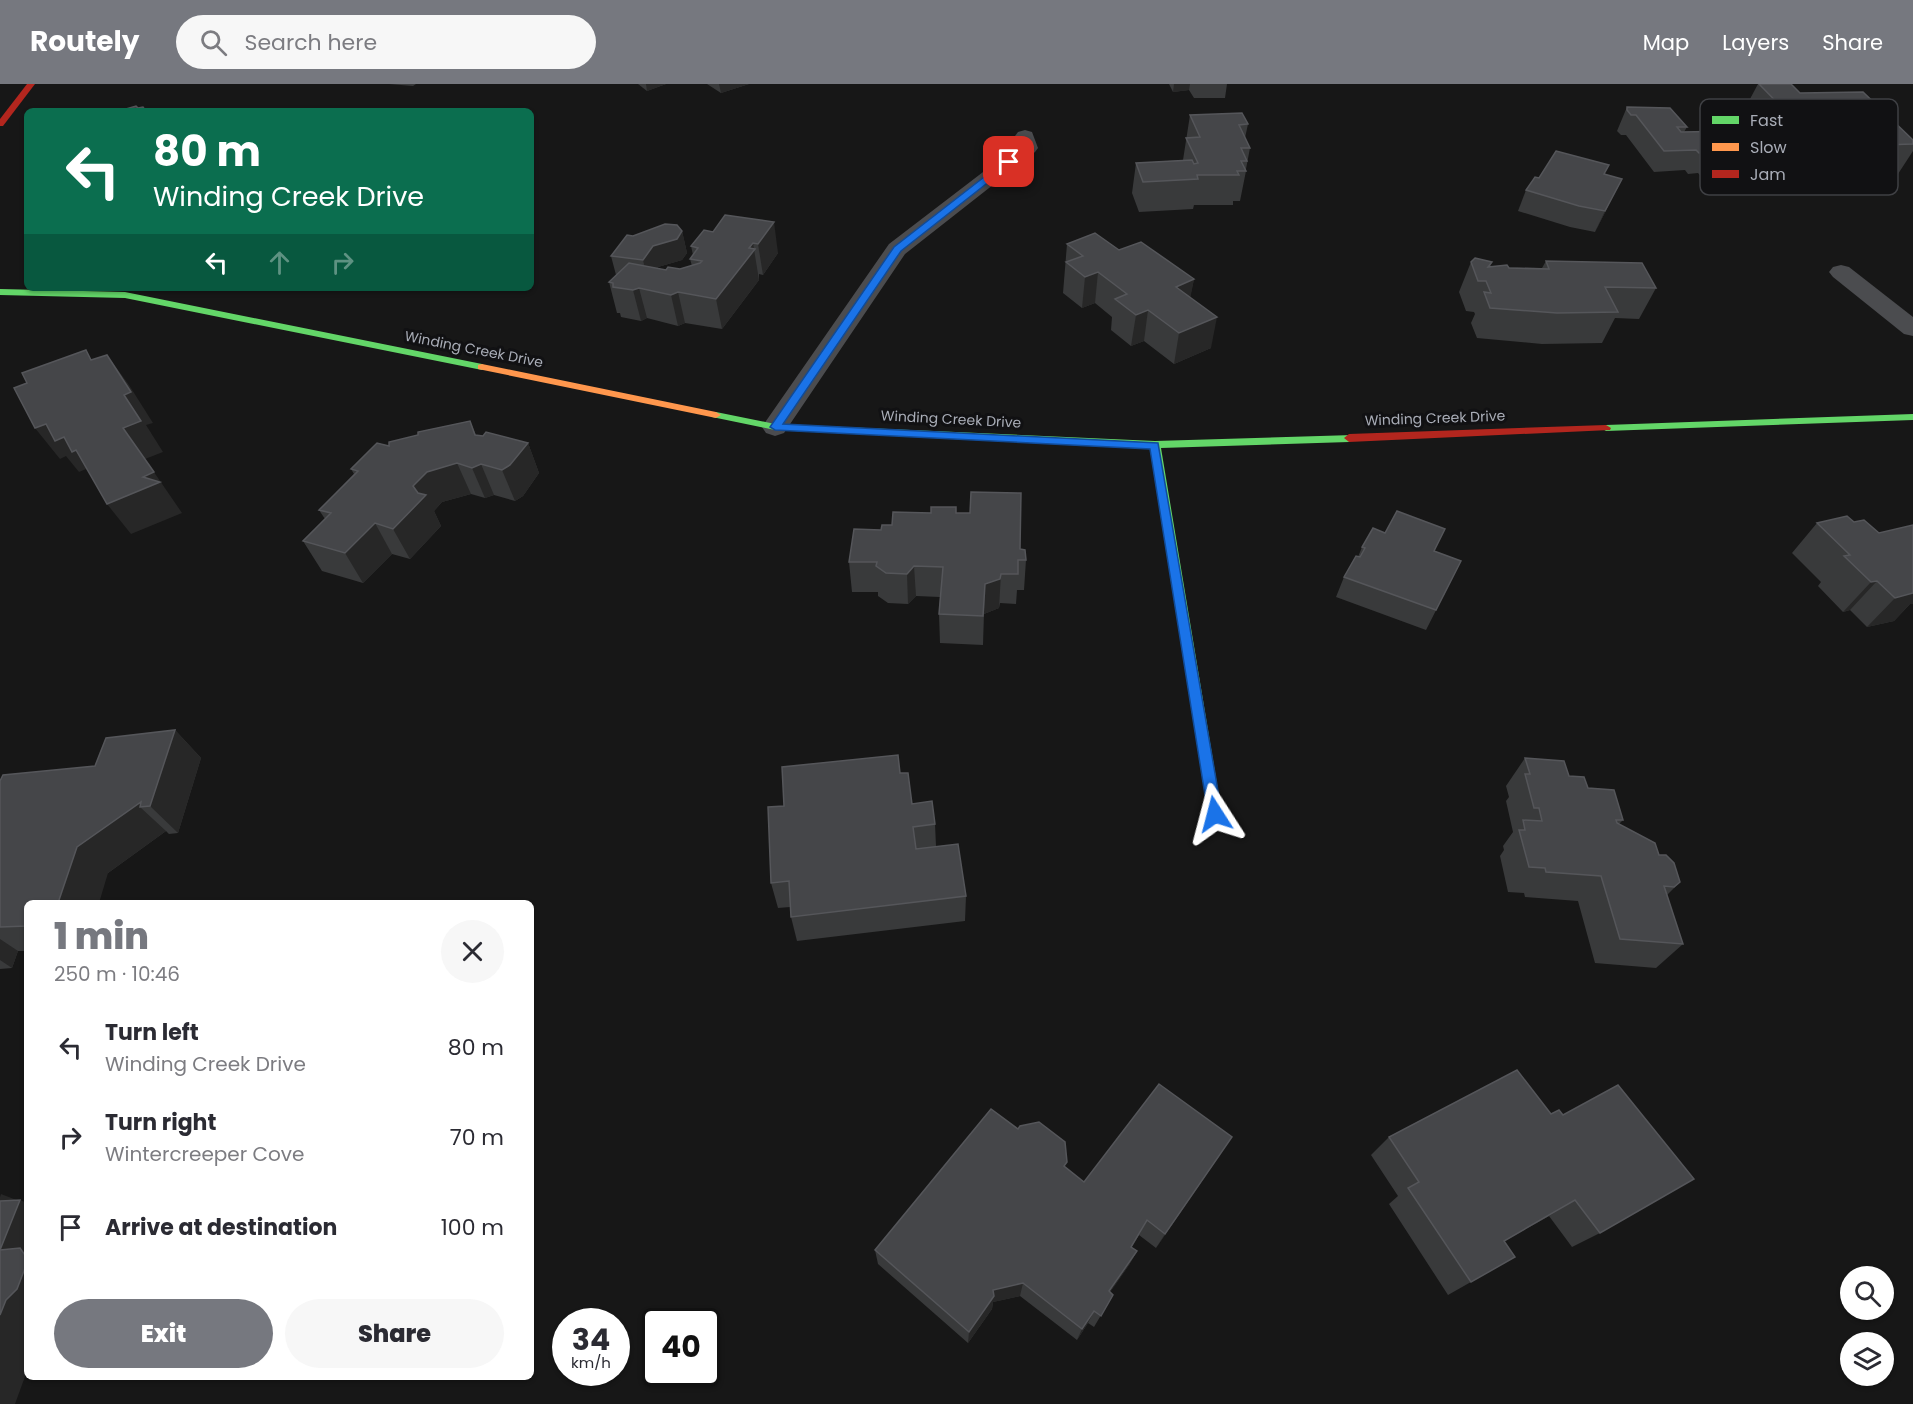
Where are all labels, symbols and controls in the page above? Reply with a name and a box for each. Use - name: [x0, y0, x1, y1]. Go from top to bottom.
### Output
- search box: [176, 15, 596, 69]
- text: Routely: [30, 22, 140, 61]
- icon: search: [197, 26, 230, 59]
- text: Search here: [245, 27, 377, 58]
- text: Map: [1643, 28, 1689, 57]
- text: Layers: [1722, 28, 1789, 57]
- text: Share: [1822, 28, 1883, 57]
- legend: [1700, 99, 1898, 195]
- text: Fast: [1750, 109, 1783, 132]
- text: 80 m: [153, 122, 261, 181]
- icon: left: [54, 132, 132, 210]
- pin: [983, 136, 1034, 187]
- text: Slow: [1750, 136, 1787, 159]
- icon: arrive: [992, 145, 1025, 178]
- text: Jam: [1750, 163, 1786, 186]
- text: Winding Creek Drive: [153, 178, 424, 215]
- icon: left: [200, 246, 233, 279]
- icon: ahead: [263, 246, 296, 279]
- icon: right: [326, 246, 359, 279]
- street label: Winding Creek Drive: [403, 326, 545, 372]
- street label: Winding Creek Drive: [880, 405, 1022, 433]
- street label: Winding Creek Drive: [1364, 406, 1506, 430]
- position arrow: [1183, 782, 1247, 846]
- text: 1 min: [54, 911, 149, 962]
- button: close: [441, 920, 504, 983]
- text: 250 m · 10:46: [54, 960, 180, 988]
- text: Turn left: [105, 1017, 199, 1048]
- icon: left: [54, 1031, 87, 1064]
- text: 80 m: [448, 1032, 504, 1063]
- text: Winding Creek Drive: [105, 1050, 306, 1078]
- text: Turn right: [105, 1107, 216, 1138]
- icon: right: [54, 1121, 87, 1154]
- text: 70 m: [450, 1122, 504, 1153]
- text: Wintercreeper Cove: [105, 1140, 304, 1168]
- icon: arrive: [54, 1211, 87, 1244]
- text: Arrive at destination: [105, 1212, 337, 1243]
- text: 100 m: [441, 1212, 504, 1243]
- map controls: [1840, 1266, 1894, 1386]
- button: search: [1840, 1266, 1894, 1320]
- button: Exit: [54, 1299, 273, 1368]
- button: Share: [285, 1299, 504, 1368]
- speed limit sign: 40: [642, 1308, 720, 1386]
- text: 34: [572, 1318, 610, 1361]
- button: layers: [1840, 1332, 1894, 1386]
- text: km/h: [571, 1352, 611, 1373]

